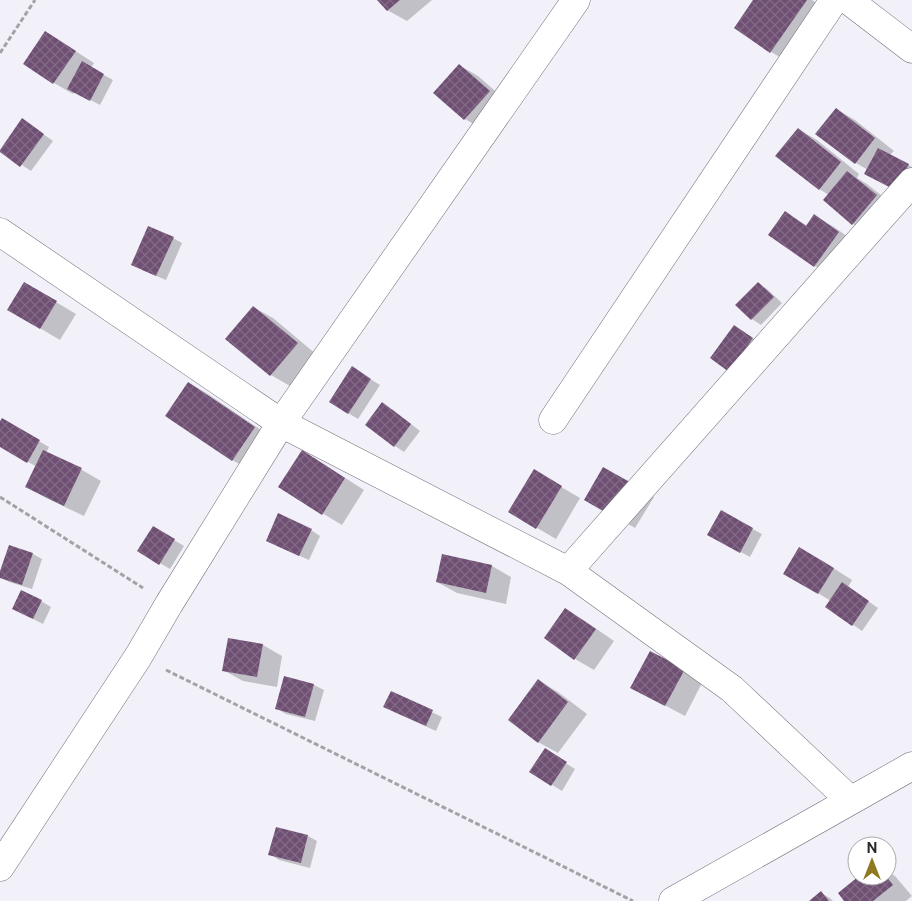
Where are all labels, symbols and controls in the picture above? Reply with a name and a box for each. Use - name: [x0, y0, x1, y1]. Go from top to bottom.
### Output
- north arrow: [847, 836, 897, 886]
- text: N: [867, 840, 877, 856]

